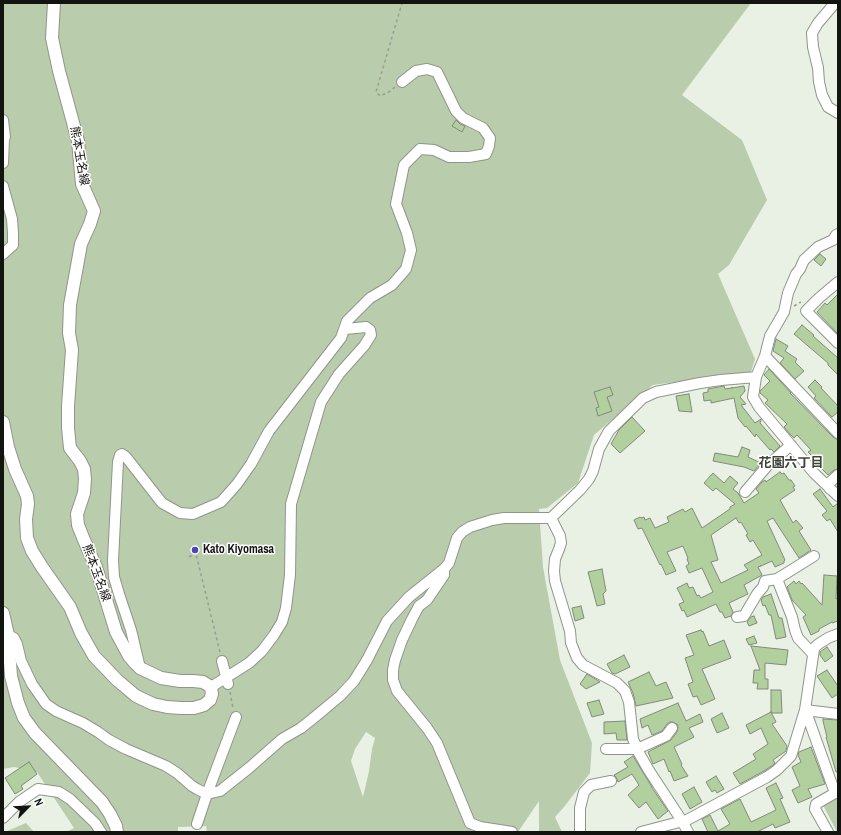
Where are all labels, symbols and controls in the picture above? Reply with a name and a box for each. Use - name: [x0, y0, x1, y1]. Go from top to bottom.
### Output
- street label: 熊本玉名線: [67, 125, 91, 187]
- district label: 花園六丁目: [759, 456, 823, 472]
- street label: 熊本玉名線: [79, 542, 113, 604]
- place label: Kato Kiyomasa: [203, 543, 274, 557]
- marker: Kato Kiyomasa: [190, 545, 200, 555]
- north arrow: [8, 787, 48, 827]
- text: N: [31, 796, 47, 808]

